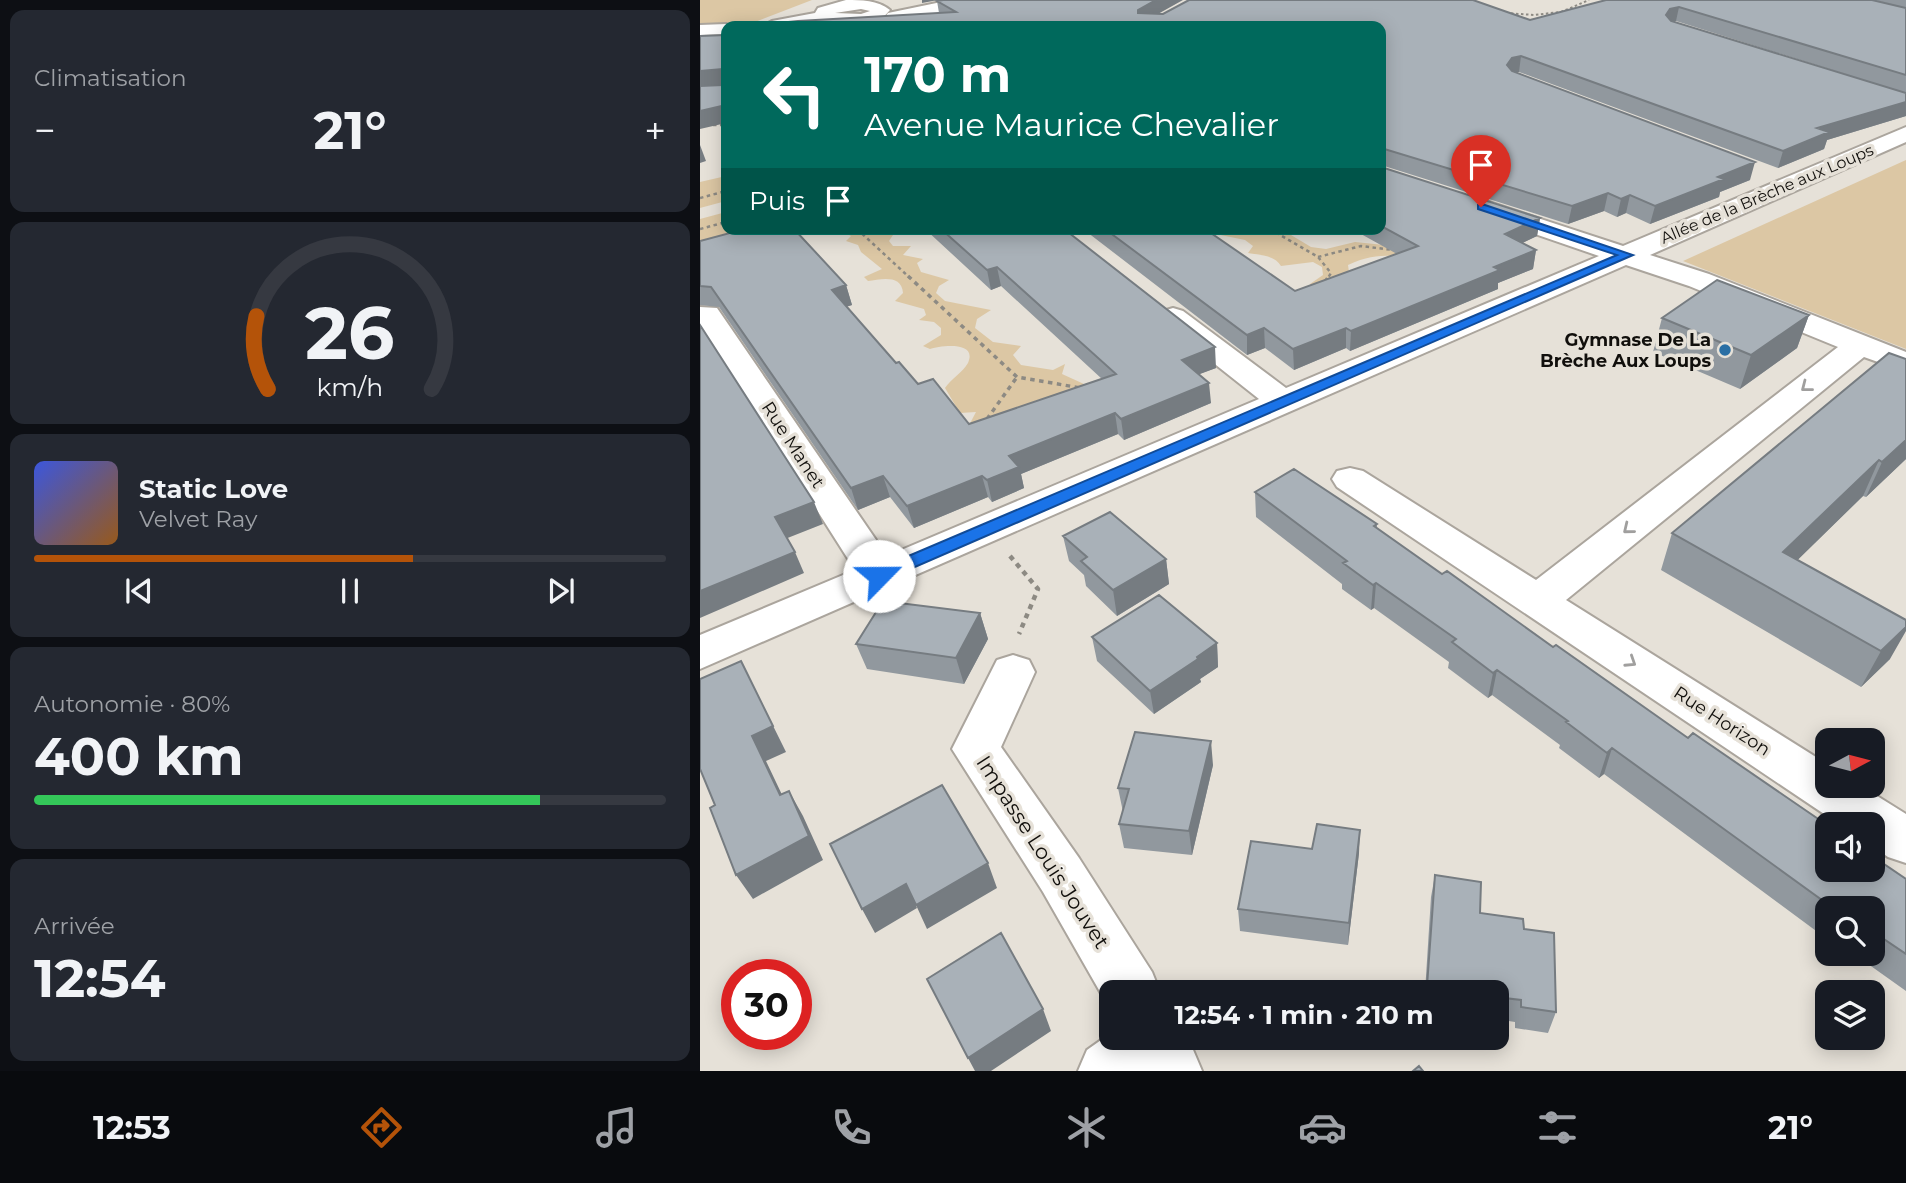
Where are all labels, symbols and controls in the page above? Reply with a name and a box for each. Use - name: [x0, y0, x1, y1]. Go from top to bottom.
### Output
- text: 170 m: [864, 45, 1011, 104]
- icon: left: [749, 49, 840, 140]
- text: Climatisation: [34, 64, 186, 92]
- text: 21°: [314, 99, 386, 162]
- text: Avenue Maurice Chevalier: [864, 105, 1279, 144]
- text: −: [34, 107, 56, 154]
- text: +: [644, 107, 666, 154]
- pin: [1451, 135, 1511, 207]
- street label: Allée de la Brèche aux Loups: [1658, 140, 1876, 248]
- icon: arrive: [1462, 146, 1500, 184]
- icon: arrive: [819, 182, 857, 220]
- text: Puis: [749, 185, 805, 217]
- text: 26: [305, 290, 395, 378]
- place label: Gymnase De La Brèche Aux Loups: [1540, 329, 1711, 372]
- marker: Gymnase De La Brèche Aux Loups: [1717, 342, 1733, 358]
- text: km/h: [317, 372, 383, 402]
- one-way arrow: [1802, 379, 1814, 392]
- street label: Rue Manet: [757, 398, 829, 492]
- text: Static Love: [139, 473, 288, 505]
- text: Velvet Ray: [139, 505, 257, 533]
- one-way arrow: [1623, 520, 1636, 533]
- position arrow: [842, 539, 916, 613]
- icon: previous: [120, 572, 158, 610]
- icon: pause: [331, 572, 369, 610]
- icon: next: [542, 572, 580, 610]
- one-way arrow: [1623, 654, 1636, 666]
- street label: Rue Horizon: [1669, 682, 1775, 760]
- text: Autonomie · 80%: [34, 690, 230, 718]
- text: 400 km: [34, 725, 244, 788]
- north arrow: [1815, 728, 1885, 798]
- map controls: [1815, 728, 1885, 1050]
- street label: Impasse Louis Jouvet: [971, 751, 1115, 953]
- button: sound: [1815, 812, 1885, 882]
- button: search: [1815, 896, 1885, 966]
- text: Arrivée: [34, 912, 115, 940]
- text: 12:54: [34, 947, 165, 1010]
- speed limit sign: 30: [721, 959, 812, 1050]
- button: layers: [1815, 980, 1885, 1050]
- text: 12:54 · 1 min · 210 m: [1174, 999, 1434, 1031]
- icon: directions: [357, 1103, 406, 1152]
- icon: music: [592, 1103, 641, 1152]
- icon: phone: [827, 1103, 876, 1152]
- icon: climate: [1062, 1103, 1111, 1152]
- icon: car: [1298, 1103, 1347, 1152]
- icon: filters: [1533, 1103, 1582, 1152]
- text: 12:53: [93, 1108, 171, 1147]
- text: 21°: [1768, 1108, 1813, 1147]

